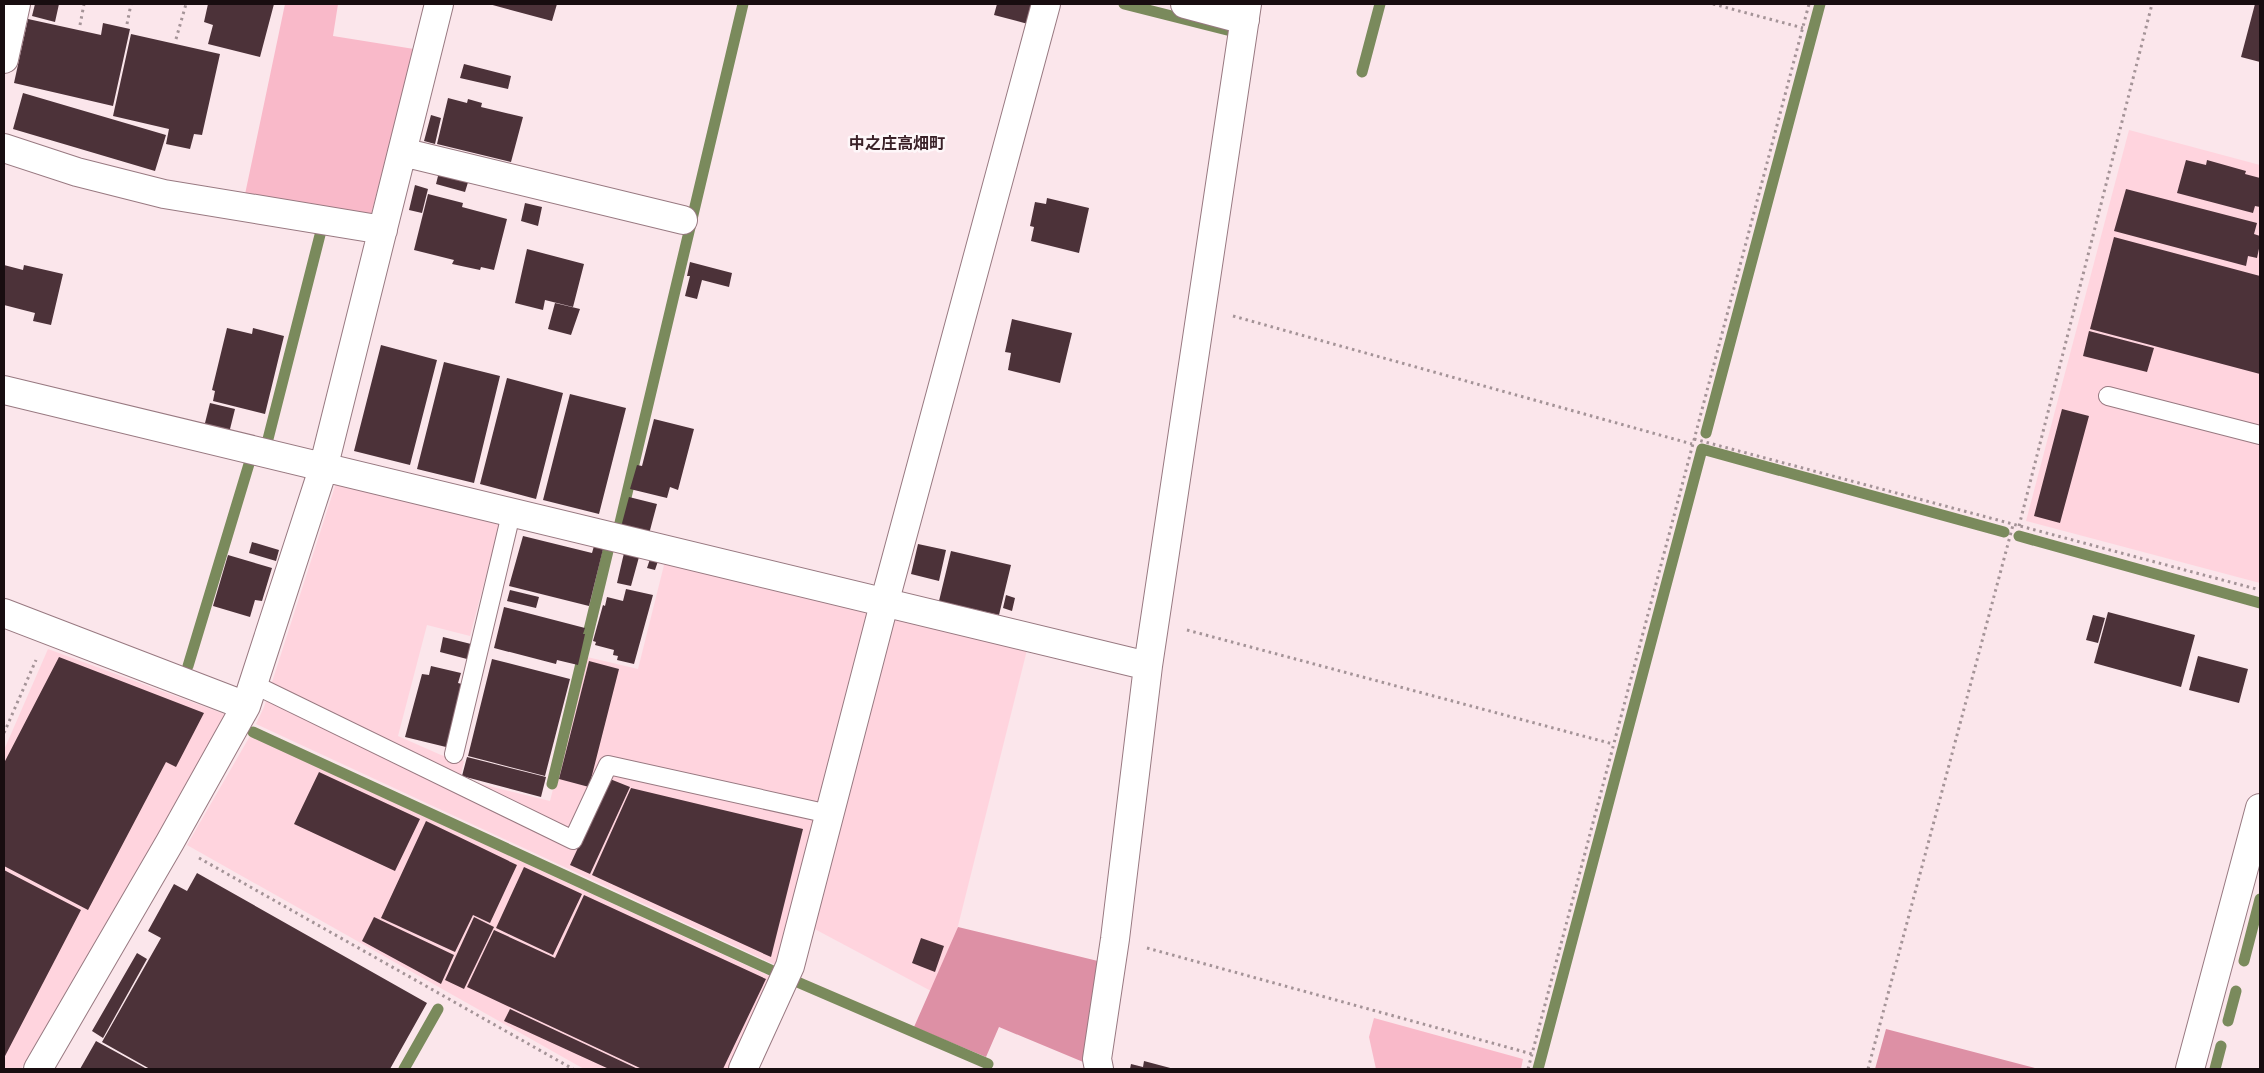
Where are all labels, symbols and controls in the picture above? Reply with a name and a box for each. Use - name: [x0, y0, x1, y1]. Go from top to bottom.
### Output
- district label: 中之庄高畑町: [849, 134, 945, 154]

